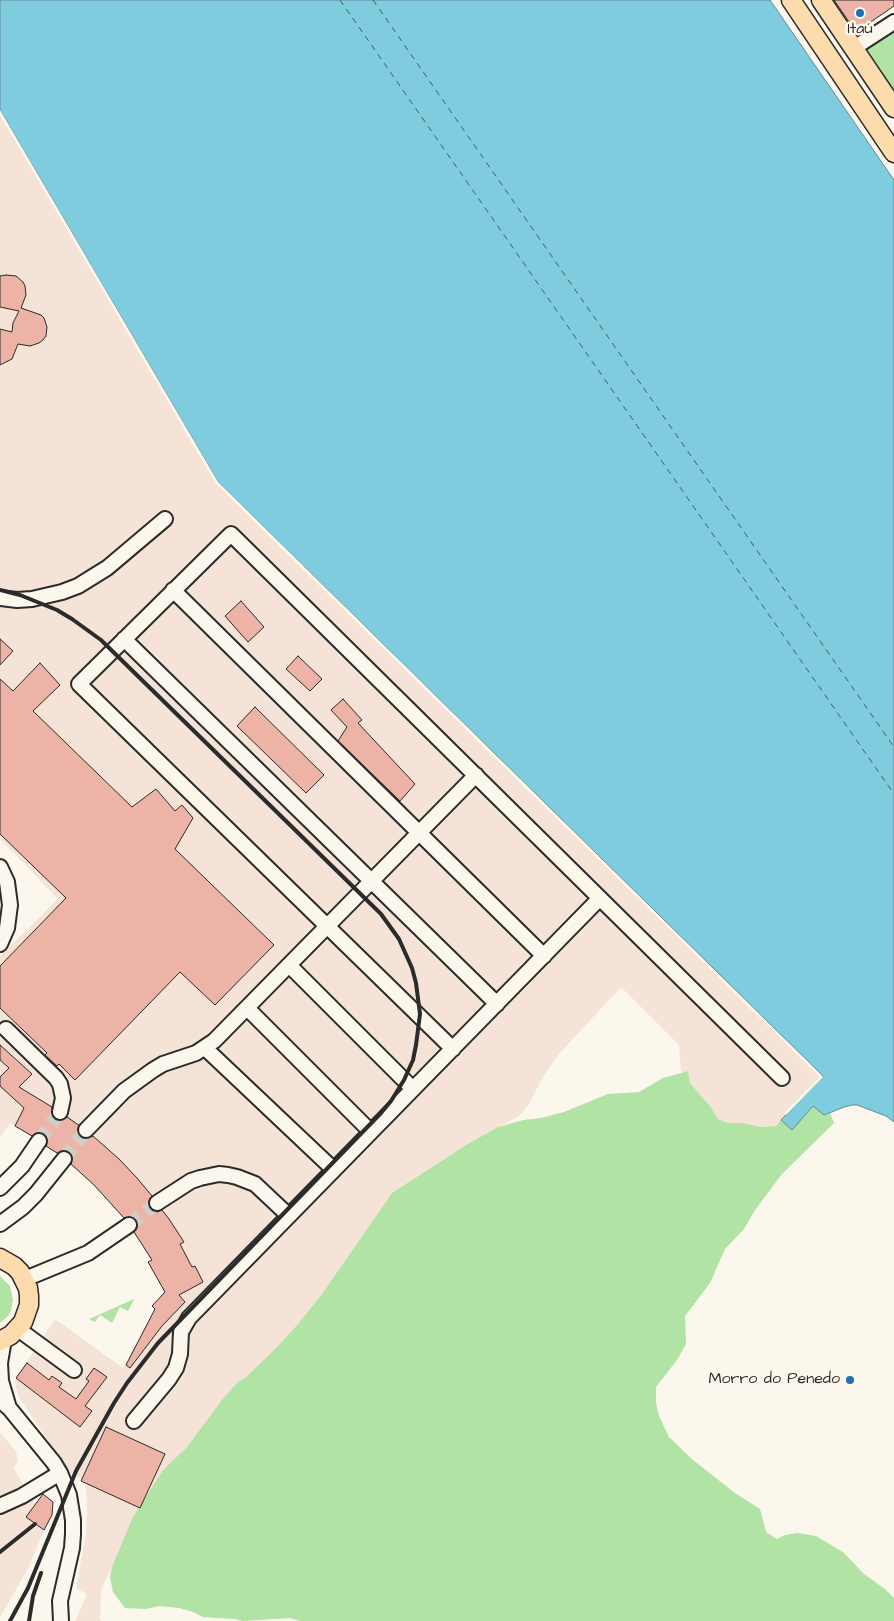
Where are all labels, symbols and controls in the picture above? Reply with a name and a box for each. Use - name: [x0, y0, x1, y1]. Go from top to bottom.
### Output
- marker: Itaú: [854, 7, 866, 19]
- place label: Itaú: [847, 20, 873, 40]
- place label: Morro do Penedo: [708, 1370, 840, 1390]
- marker: Morro do Penedo: [844, 1374, 856, 1386]

